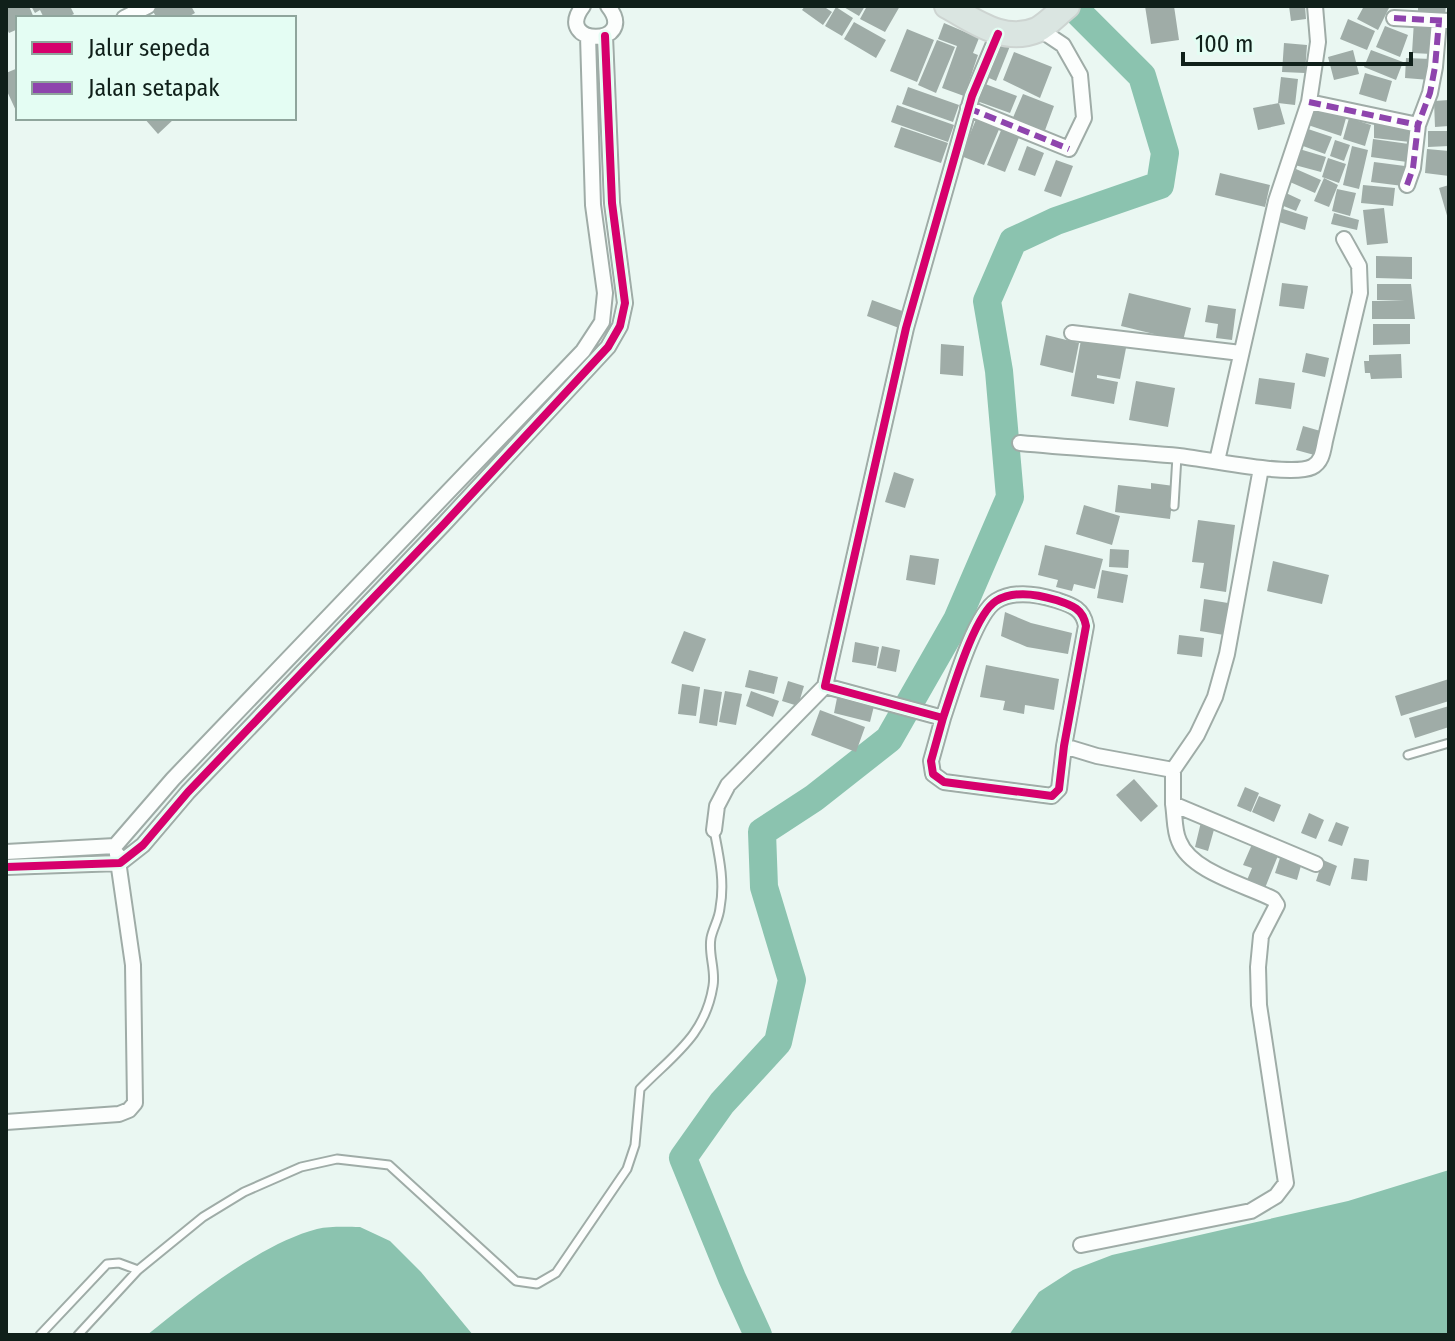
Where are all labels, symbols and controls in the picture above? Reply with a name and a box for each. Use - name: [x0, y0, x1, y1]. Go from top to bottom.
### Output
- legend: [16, 16, 296, 120]
- scale bar: [1183, 16, 1411, 66]
- text: 100 m: [1195, 30, 1253, 58]
- text: Jalur sepeda: [88, 34, 210, 62]
- text: Jalan setapak: [88, 74, 220, 102]

